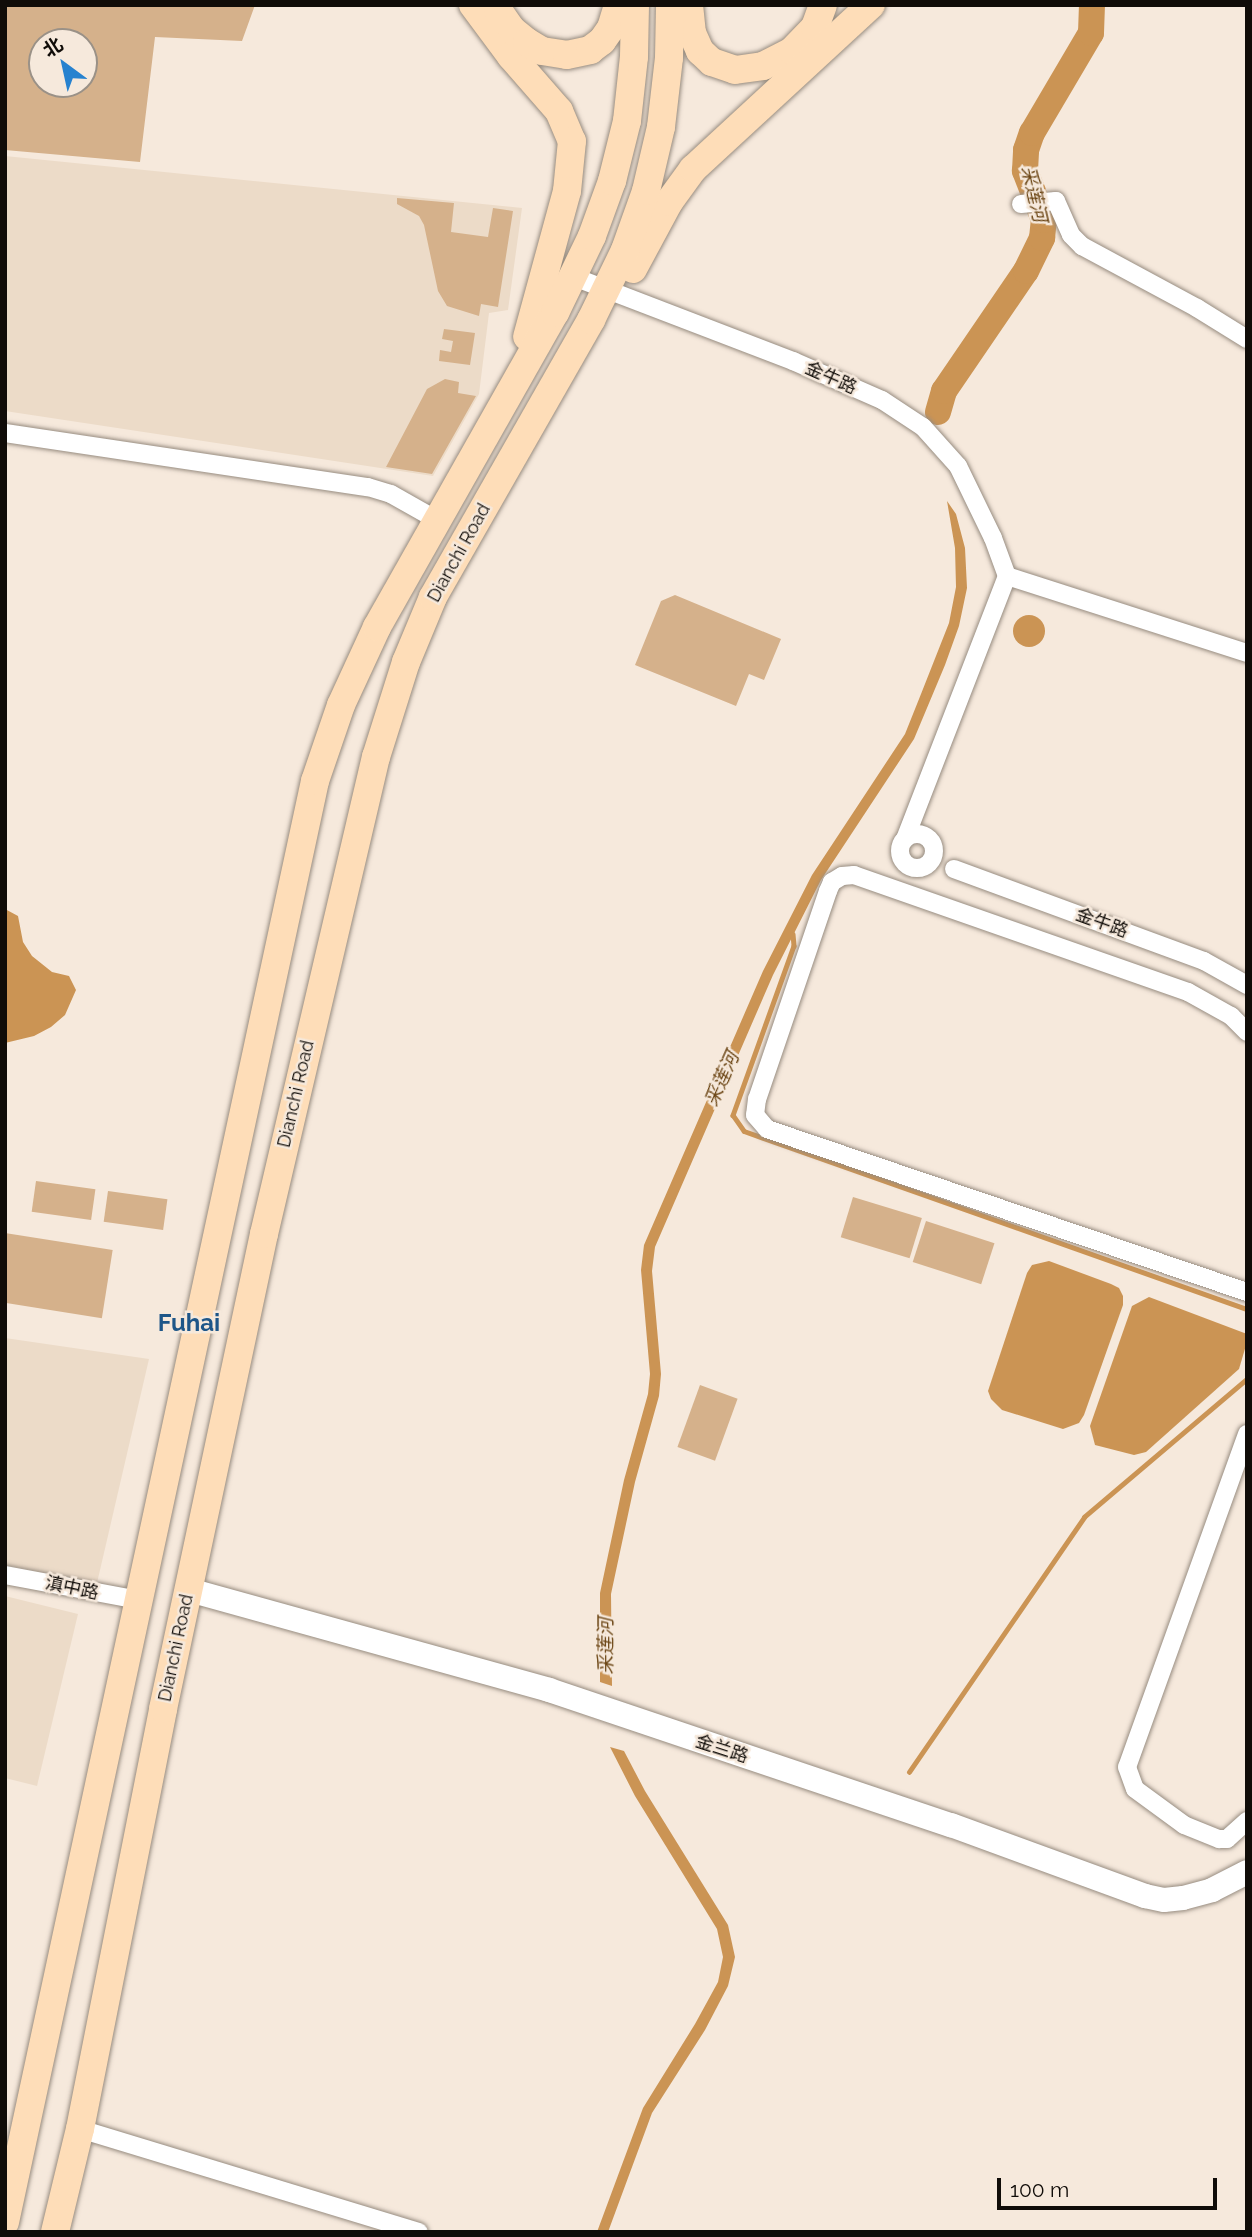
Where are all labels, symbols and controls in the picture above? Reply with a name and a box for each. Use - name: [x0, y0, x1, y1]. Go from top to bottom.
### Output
- north arrow: [28, 28, 98, 98]
- text: 北: [39, 33, 67, 61]
- water label: 采莲河: [1016, 164, 1052, 224]
- street label: 金牛路: [802, 357, 860, 399]
- street label: Dianchi Road: [423, 500, 495, 606]
- street label: 金牛路: [1073, 904, 1131, 942]
- street label: Dianchi Road: [273, 1038, 319, 1150]
- water label: 采莲河: [700, 1048, 744, 1110]
- district label: Fuhai: [158, 1309, 220, 1337]
- street label: 滇中路: [43, 1572, 101, 1604]
- street label: Dianchi Road: [154, 1592, 198, 1704]
- water label: 采莲河: [595, 1618, 617, 1674]
- street label: 金兰路: [693, 1730, 751, 1768]
- scale bar: [1000, 2164, 1220, 2208]
- text: 100 m: [1010, 2177, 1069, 2202]

